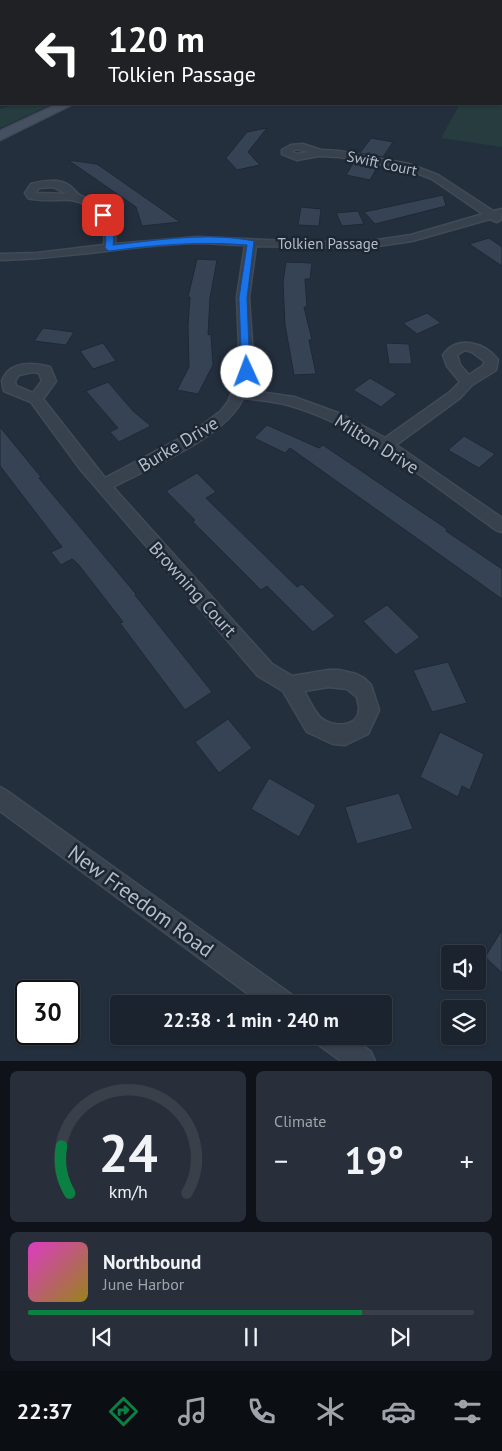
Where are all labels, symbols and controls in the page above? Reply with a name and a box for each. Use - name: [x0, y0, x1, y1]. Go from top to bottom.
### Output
- text: 120 m: [108, 16, 205, 62]
- icon: left: [25, 20, 90, 85]
- text: Tolkien Passage: [108, 60, 256, 88]
- street label: Swift Court: [345, 146, 419, 180]
- pin: [82, 194, 124, 236]
- icon: arrive: [89, 201, 117, 229]
- street label: Tolkien Passage: [278, 234, 378, 253]
- position arrow: [220, 345, 272, 397]
- street label: Milton Drive: [331, 409, 423, 479]
- street label: Burke Drive: [134, 411, 222, 477]
- street label: Browning Court: [144, 537, 242, 641]
- street label: New Freedom Road: [63, 839, 219, 963]
- map controls: [441, 945, 486, 1045]
- button: sound: [441, 945, 486, 990]
- speed limit sign: 30: [15, 980, 80, 1045]
- button: layers: [441, 1000, 486, 1045]
- text: 22:38 · 1 min · 240 m: [163, 1008, 339, 1032]
- text: Climate: [274, 1111, 326, 1131]
- text: 24: [99, 1119, 157, 1186]
- text: 19°: [344, 1135, 404, 1184]
- text: −: [274, 1142, 288, 1179]
- text: +: [460, 1142, 474, 1179]
- text: km/h: [108, 1180, 148, 1203]
- text: Northbound: [103, 1250, 201, 1274]
- text: June Harbor: [103, 1274, 184, 1294]
- icon: previous: [88, 1323, 116, 1351]
- icon: pause: [237, 1323, 265, 1351]
- icon: next: [386, 1323, 414, 1351]
- icon: directions: [106, 1394, 141, 1429]
- icon: music: [175, 1394, 210, 1429]
- icon: phone: [244, 1394, 279, 1429]
- icon: climate: [313, 1394, 348, 1429]
- icon: car: [381, 1394, 416, 1429]
- icon: filters: [450, 1394, 485, 1429]
- text: 22:37: [17, 1397, 73, 1425]

